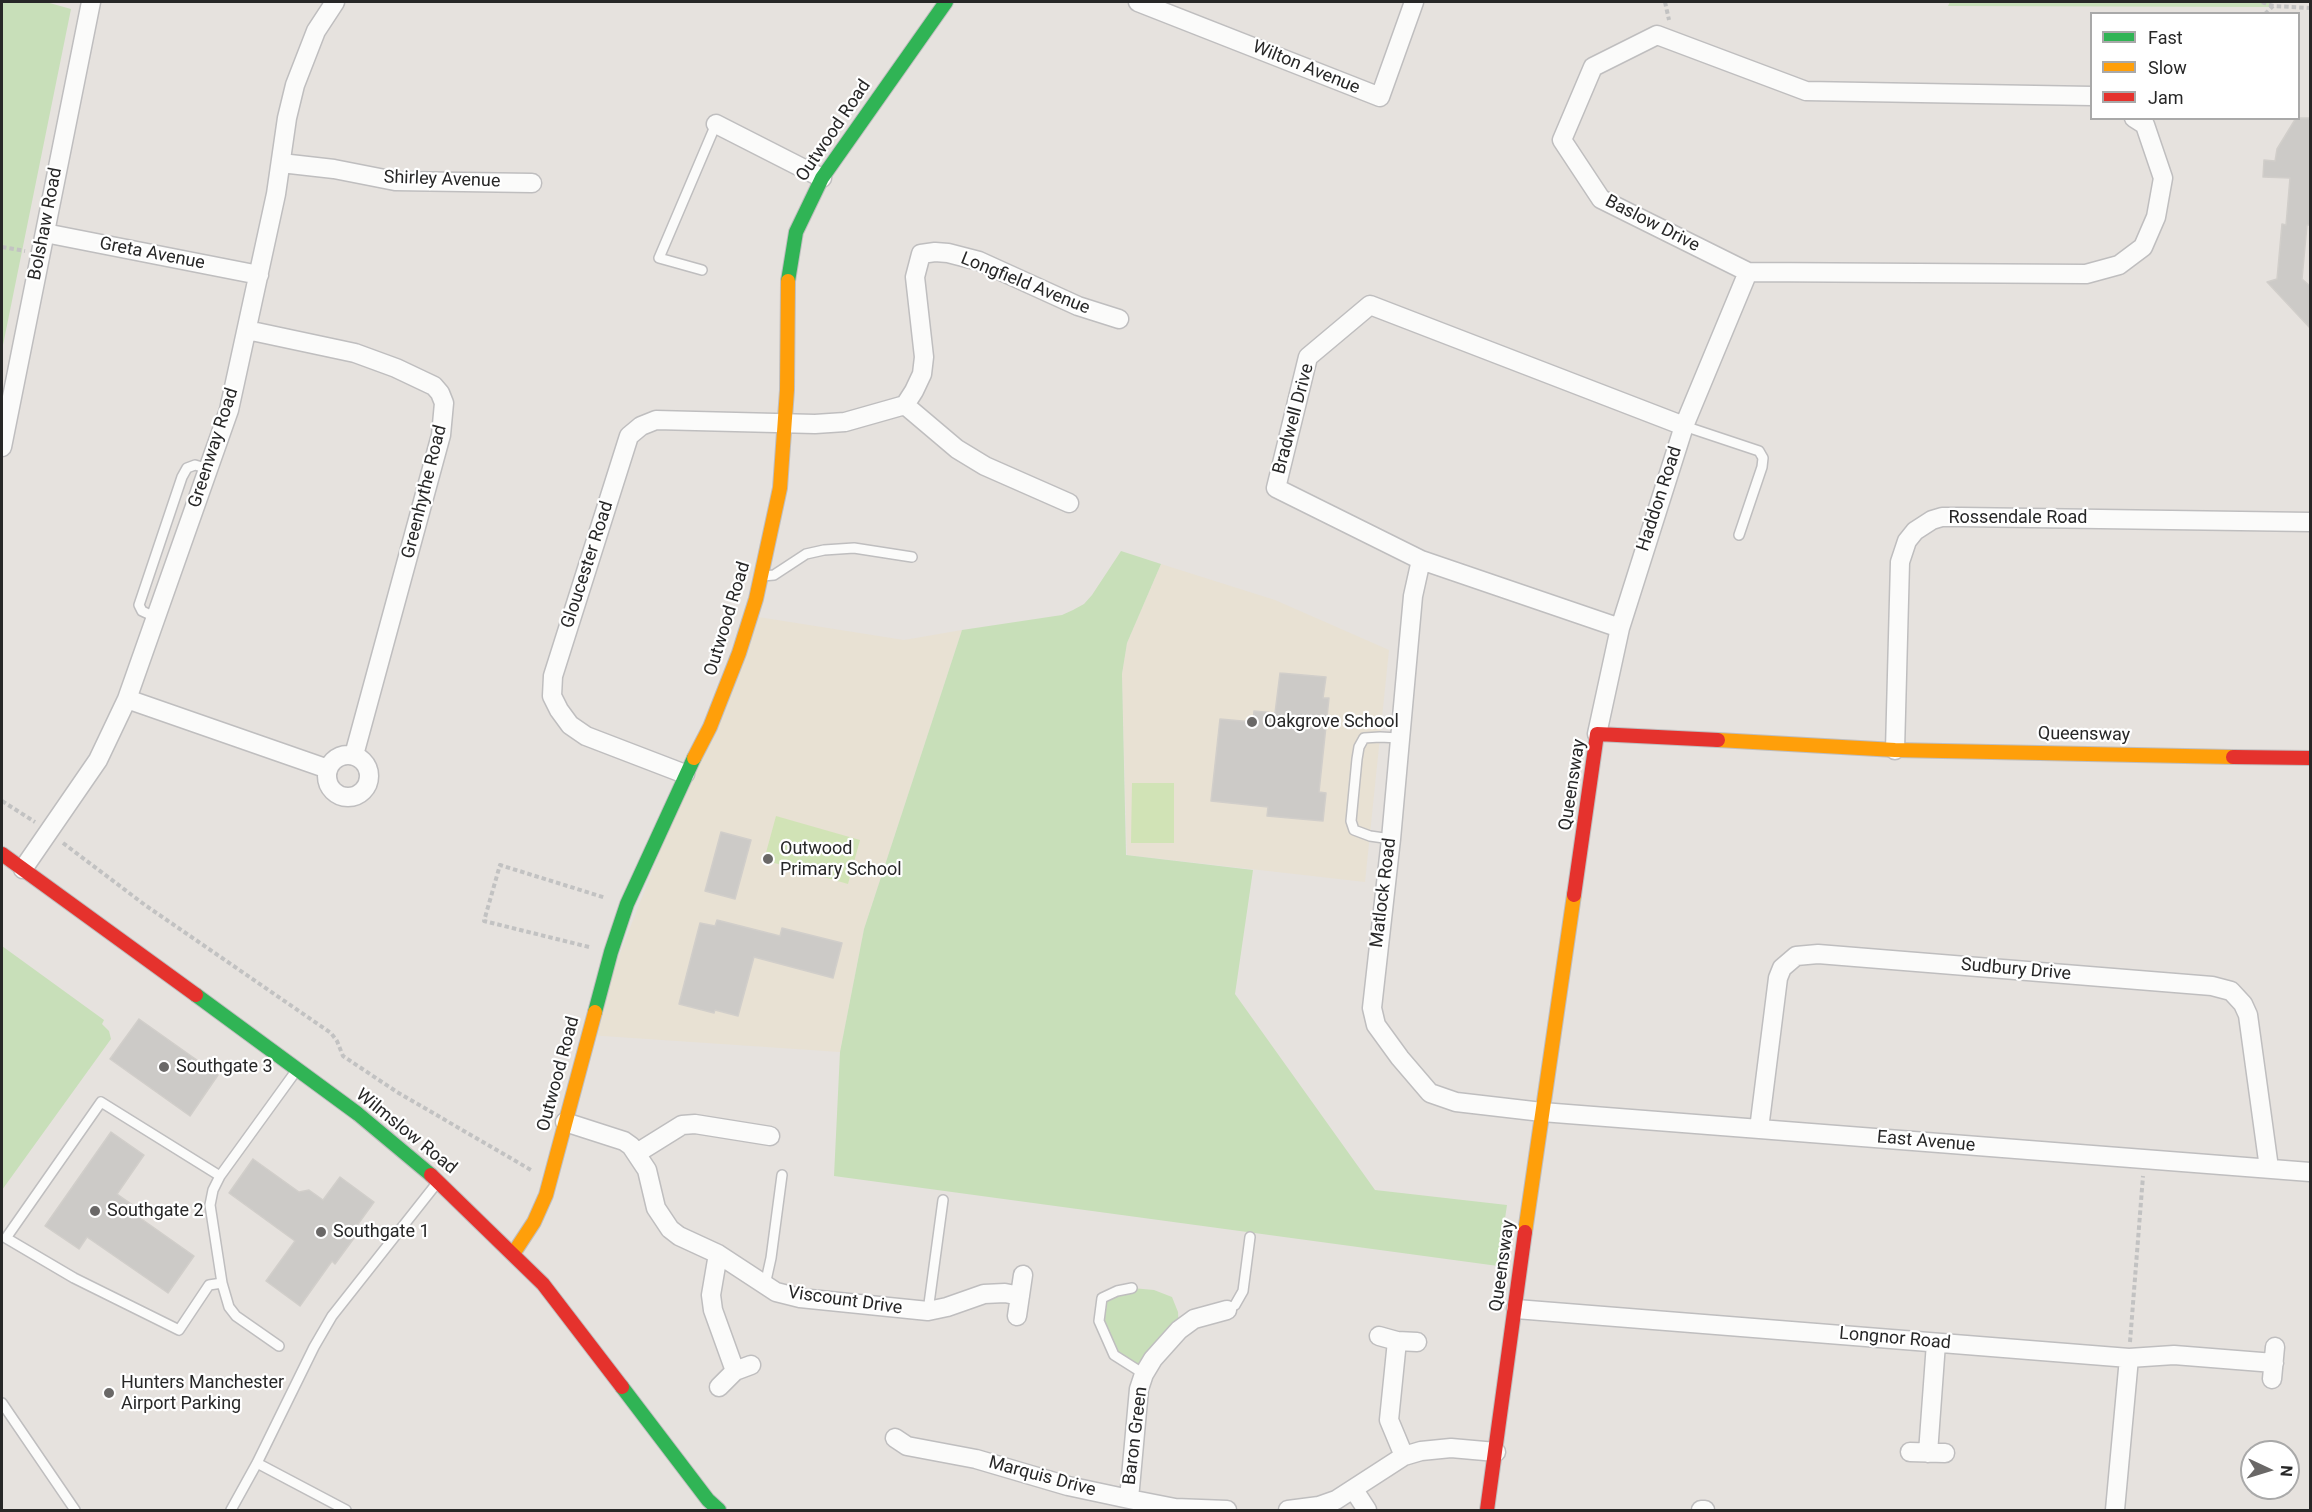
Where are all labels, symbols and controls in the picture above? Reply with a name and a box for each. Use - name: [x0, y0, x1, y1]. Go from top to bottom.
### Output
- legend: [2090, 12, 2300, 120]
- text: Fast: [2148, 27, 2183, 48]
- street label: Wilton Avenue: [1249, 37, 1363, 99]
- text: Slow: [2148, 57, 2187, 78]
- street label: Outwood Road: [792, 76, 876, 186]
- text: Jam: [2148, 87, 2184, 108]
- street label: Bolshaw Road: [25, 166, 67, 282]
- street label: Shirley Avenue: [383, 167, 501, 193]
- street label: Baslow Drive: [1601, 191, 1703, 257]
- street label: Greta Avenue: [98, 233, 206, 275]
- street label: Longfield Avenue: [957, 248, 1093, 320]
- street label: Bradwell Drive: [1269, 361, 1319, 477]
- street label: Greenway Road: [184, 385, 244, 511]
- street label: Greenhythe Road: [398, 423, 452, 561]
- street label: Haddon Road: [1633, 444, 1687, 554]
- street label: Gloucester Road: [557, 499, 619, 631]
- street label: Rossendale Road: [1948, 507, 2088, 529]
- street label: Outwood Road: [700, 559, 756, 679]
- place label: Oakgrove School: [1264, 711, 1399, 733]
- marker: Oakgrove School: [1245, 715, 1259, 729]
- street label: Queensway: [2038, 723, 2130, 747]
- street label: Queensway: [1555, 738, 1591, 832]
- street label: Matlock Road: [1367, 837, 1401, 949]
- place label: Outwood Primary School: [780, 838, 902, 880]
- marker: Outwood Primary School: [761, 852, 775, 866]
- street label: Sudbury Drive: [1960, 954, 2072, 986]
- street label: Outwood Road: [533, 1014, 585, 1134]
- place label: Southgate 3: [176, 1056, 273, 1078]
- marker: Southgate 3: [157, 1060, 171, 1074]
- street label: Wilmslow Road: [351, 1085, 461, 1179]
- street label: East Avenue: [1876, 1127, 1976, 1157]
- place label: Southgate 2: [107, 1200, 204, 1222]
- marker: Southgate 2: [88, 1204, 102, 1218]
- street label: Queensway: [1486, 1219, 1520, 1313]
- place label: Southgate 1: [333, 1221, 430, 1243]
- marker: Southgate 1: [314, 1225, 328, 1239]
- street label: Viscount Drive: [786, 1282, 904, 1320]
- street label: Longnor Road: [1838, 1323, 1952, 1355]
- place label: Hunters Manchester Airport Parking: [121, 1372, 284, 1414]
- marker: Hunters Manchester Airport Parking: [102, 1386, 116, 1400]
- street label: Baron Green: [1119, 1386, 1153, 1486]
- north arrow: [2240, 1440, 2300, 1500]
- street label: Marquis Drive: [986, 1452, 1098, 1502]
- text: N: [2277, 1465, 2296, 1477]

